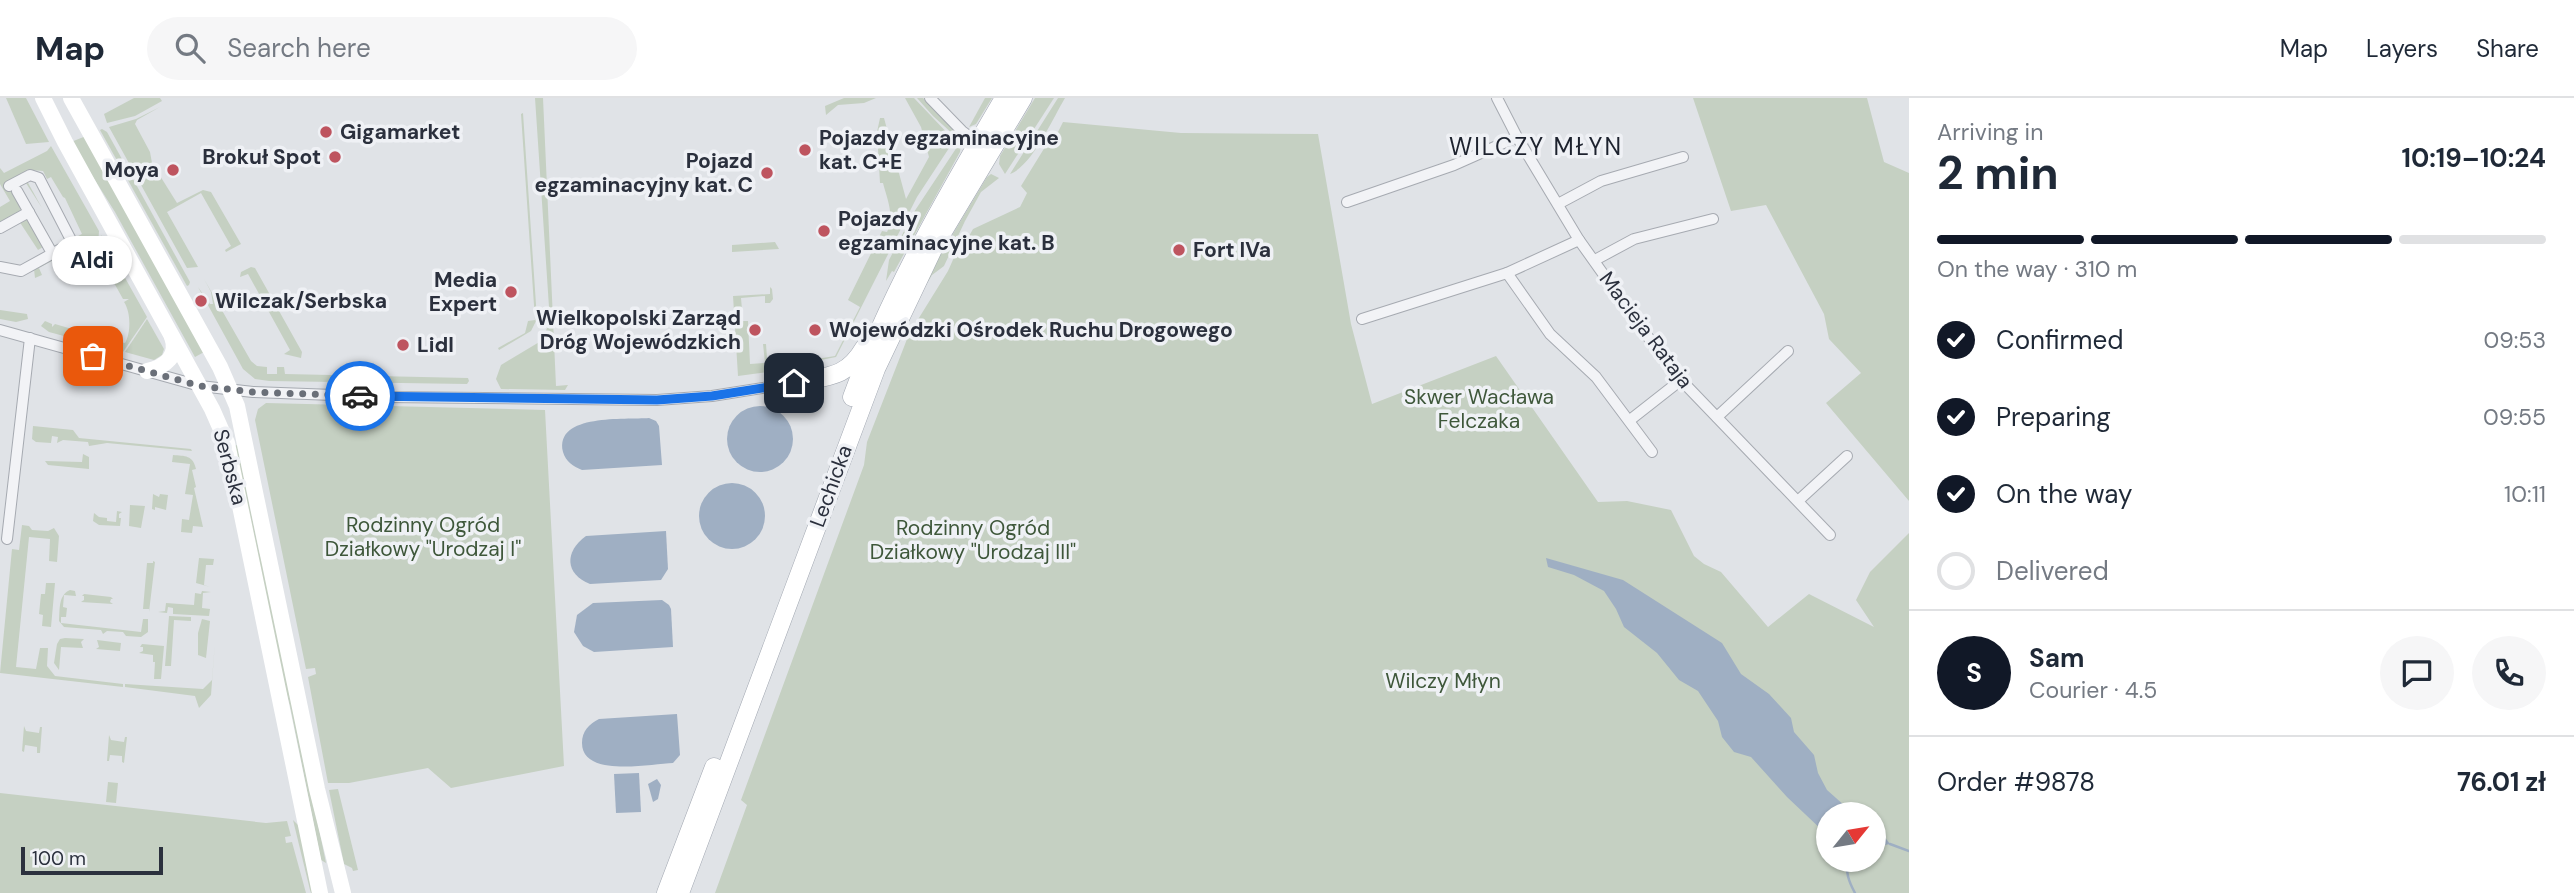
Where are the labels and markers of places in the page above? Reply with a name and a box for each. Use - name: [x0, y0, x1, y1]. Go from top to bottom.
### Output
- place label: Gigamarket: [340, 118, 460, 146]
- marker: Gigamarket: [318, 124, 334, 140]
- place label: Pojazdy egzaminacyjne kat. C+E: [819, 124, 1059, 176]
- marker: Pojazdy egzaminacyjne kat. C+E: [797, 142, 813, 158]
- place label: Brokuł Spot: [202, 143, 321, 171]
- place label: Pojazd egzaminacyjny kat. C: [535, 147, 753, 199]
- marker: Brokuł Spot: [327, 149, 343, 165]
- place label: Moya: [104, 156, 159, 184]
- marker: Moya: [165, 162, 181, 178]
- marker: Pojazd egzaminacyjny kat. C: [759, 165, 775, 181]
- place label: Pojazdy egzaminacyjne kat. B: [838, 205, 1055, 257]
- marker: Pojazdy egzaminacyjne kat. B: [816, 223, 832, 239]
- place label: Fort IVa: [1193, 236, 1271, 264]
- callout: Aldi: [53, 237, 133, 286]
- marker: Fort IVa: [1171, 242, 1187, 258]
- place label: Media Expert: [429, 266, 497, 318]
- marker: Media Expert: [503, 284, 519, 300]
- place label: Wilczak/Serbska: [215, 287, 387, 315]
- marker: Wilczak/Serbska: [193, 293, 209, 309]
- place label: Wielkopolski Zarząd Dróg Wojewódzkich: [536, 304, 741, 356]
- place label: Wojewódzki Ośrodek Ruchu Drogowego: [829, 316, 1233, 344]
- marker: Wielkopolski Zarząd Dróg Wojewódzkich: [747, 322, 763, 338]
- marker: Wojewódzki Ośrodek Ruchu Drogowego: [807, 322, 823, 338]
- pin: [63, 326, 123, 386]
- place label: Lidl: [417, 331, 454, 359]
- marker: Lidl: [395, 337, 411, 353]
- pin: [764, 353, 824, 413]

